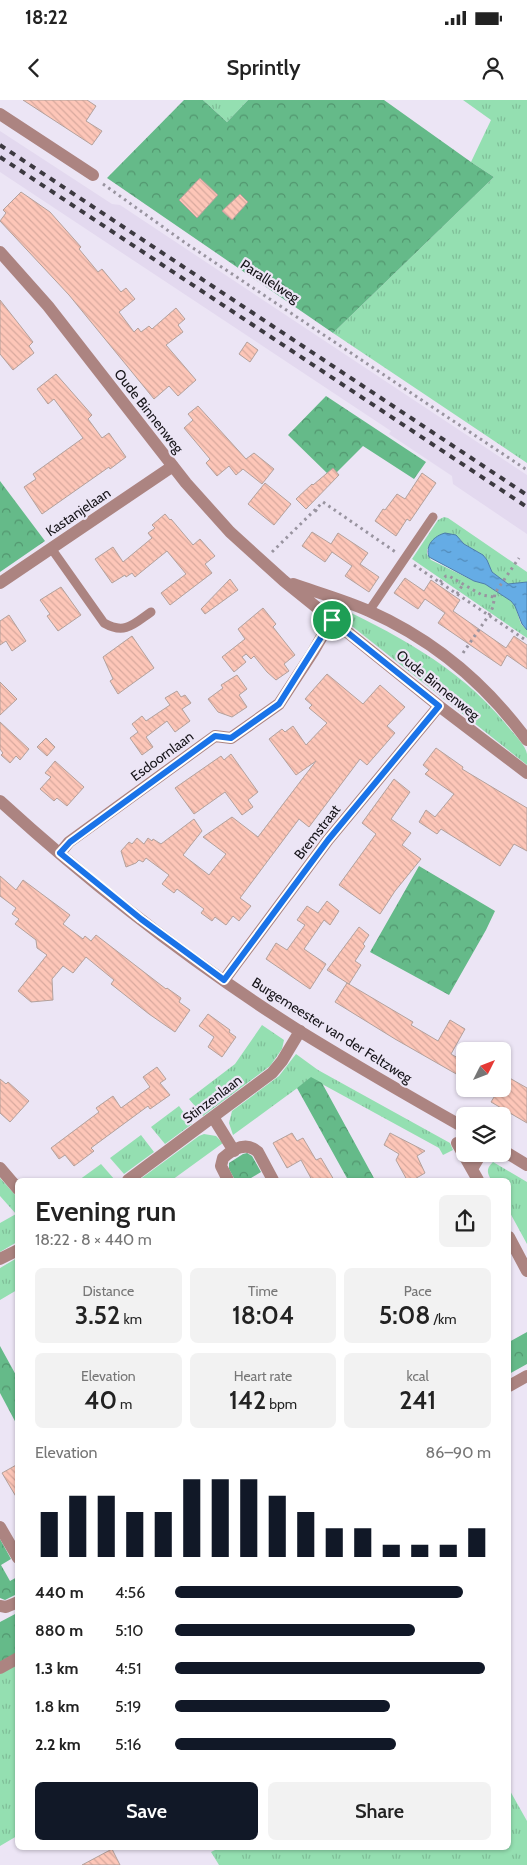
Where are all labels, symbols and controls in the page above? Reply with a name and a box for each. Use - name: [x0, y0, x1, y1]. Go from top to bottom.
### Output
- text: 18:22: [25, 6, 68, 29]
- icon: back: [20, 54, 48, 82]
- text: Sprintly: [227, 54, 300, 81]
- icon: person: [479, 54, 507, 82]
- street label: Parallelweg: [237, 255, 304, 307]
- street label: Oude Binnenweg: [110, 365, 188, 458]
- street label: Kastanjelaan: [42, 484, 114, 540]
- pin: [311, 599, 353, 641]
- icon: arrive: [318, 606, 346, 634]
- street label: Oude Binnenweg: [393, 646, 484, 725]
- street label: Esdoornlaan: [127, 727, 197, 785]
- street label: Bremstraat: [290, 801, 344, 863]
- street label: Burgemeester van der Feltzweg: [249, 973, 416, 1087]
- north arrow: [456, 1042, 511, 1098]
- map controls: [456, 1042, 511, 1162]
- street label: Stinzenlaan: [179, 1071, 245, 1127]
- button: layers: [456, 1107, 511, 1162]
- text: Evening run: [35, 1194, 176, 1228]
- button: share: [439, 1195, 491, 1247]
- text: 18:22 · 8 × 440 m: [35, 1230, 152, 1249]
- text: Distance: [83, 1282, 134, 1300]
- text: Time: [248, 1282, 278, 1300]
- text: Pace: [404, 1282, 432, 1300]
- text: 3.52: [75, 1300, 120, 1330]
- text: 18:04: [232, 1300, 294, 1330]
- text: 5:08: [379, 1300, 430, 1330]
- text: km: [120, 1310, 142, 1328]
- text: /km: [430, 1310, 457, 1328]
- text: Elevation: [81, 1367, 136, 1385]
- text: Heart rate: [234, 1367, 292, 1385]
- text: kcal: [406, 1367, 429, 1385]
- text: 40: [84, 1385, 117, 1415]
- text: 142: [229, 1385, 266, 1415]
- text: 241: [399, 1385, 436, 1415]
- text: m: [117, 1395, 132, 1413]
- text: bpm: [266, 1395, 297, 1413]
- text: Elevation: [35, 1443, 98, 1462]
- text: 86–90 m: [426, 1443, 491, 1462]
- text: 440 m: [35, 1583, 84, 1602]
- text: 4:56: [115, 1583, 145, 1602]
- text: 880 m: [35, 1621, 83, 1640]
- text: 5:10: [115, 1621, 143, 1640]
- text: 1.3 km: [35, 1659, 78, 1678]
- text: 4:51: [115, 1659, 141, 1678]
- text: 1.8 km: [35, 1697, 79, 1716]
- text: 5:19: [115, 1697, 141, 1716]
- text: 2.2 km: [35, 1735, 81, 1754]
- text: 5:16: [115, 1735, 141, 1754]
- button: Save: [35, 1782, 258, 1840]
- button: Share: [268, 1782, 491, 1840]

